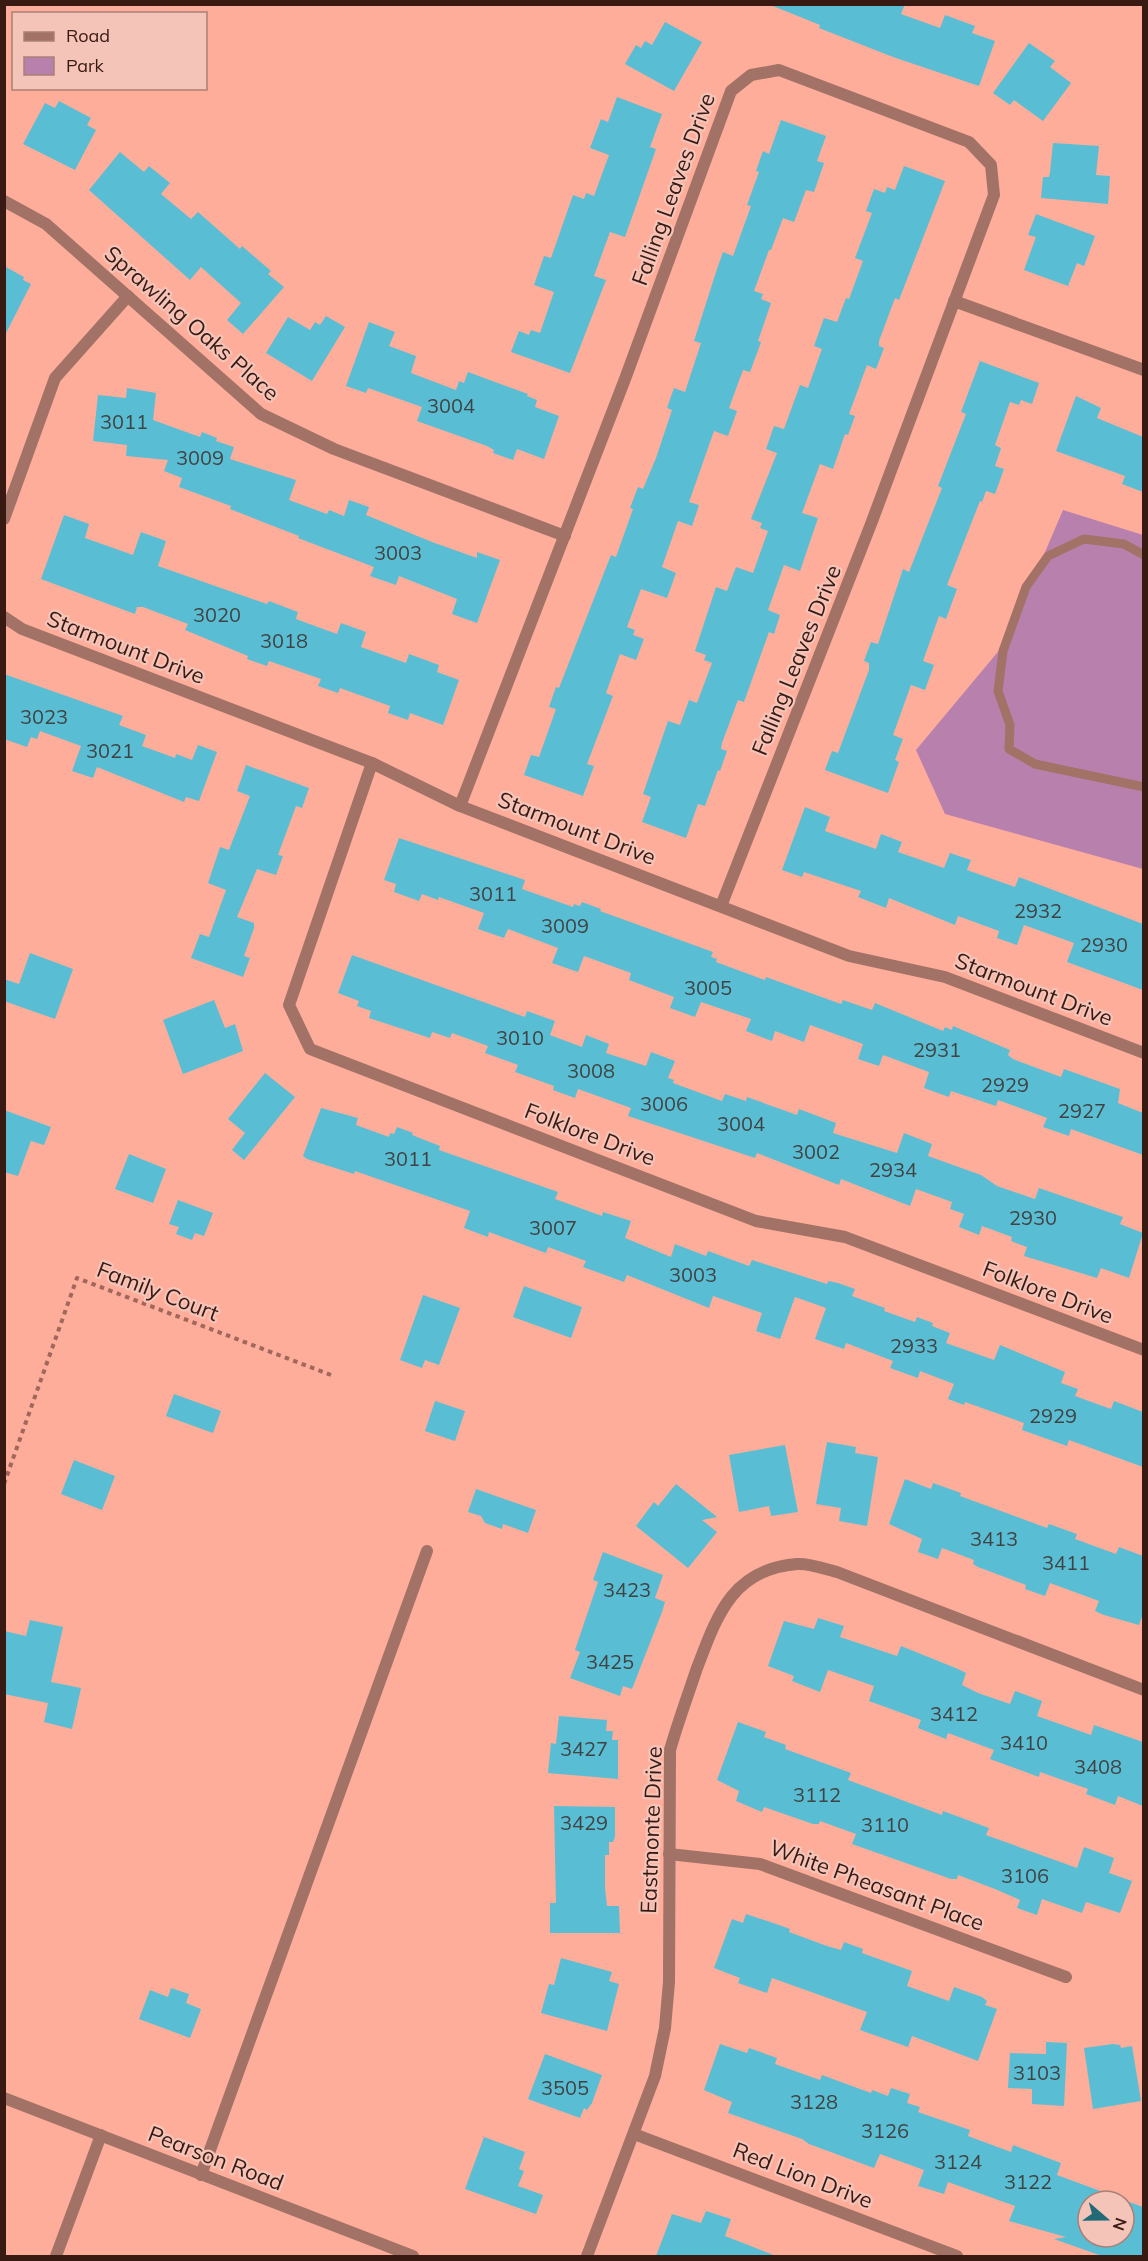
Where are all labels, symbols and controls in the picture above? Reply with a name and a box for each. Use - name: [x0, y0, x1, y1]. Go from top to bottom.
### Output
- legend: [12, 12, 207, 90]
- text: Road: [66, 24, 110, 47]
- text: Park: [66, 54, 105, 77]
- street label: Falling Leaves Drive: [625, 89, 721, 289]
- street label: Sprawling Oaks Place: [99, 239, 285, 407]
- house number: 3004: [427, 393, 475, 418]
- house number: 3011: [100, 409, 148, 434]
- house number: 3009: [176, 445, 224, 470]
- house number: 3003: [374, 540, 422, 565]
- street label: Falling Leaves Drive: [745, 561, 847, 759]
- house number: 3020: [193, 602, 241, 627]
- street label: Starmount Drive: [43, 604, 209, 690]
- house number: 3018: [260, 628, 308, 653]
- house number: 3023: [20, 704, 68, 729]
- house number: 3021: [86, 738, 134, 763]
- street label: Starmount Drive: [494, 785, 660, 871]
- house number: 3011: [469, 881, 517, 906]
- house number: 2932: [1014, 898, 1062, 923]
- house number: 3009: [541, 913, 589, 938]
- house number: 2930: [1080, 932, 1128, 957]
- street label: Starmount Drive: [951, 946, 1117, 1032]
- house number: 3005: [684, 975, 732, 1000]
- house number: 3010: [496, 1025, 544, 1050]
- house number: 2931: [913, 1037, 961, 1062]
- house number: 3008: [567, 1058, 615, 1083]
- house number: 2929: [981, 1072, 1029, 1097]
- house number: 3006: [640, 1091, 688, 1116]
- street label: Folklore Drive: [521, 1096, 659, 1172]
- house number: 2927: [1058, 1098, 1106, 1123]
- house number: 3004: [717, 1111, 765, 1136]
- house number: 3002: [792, 1139, 840, 1164]
- house number: 3011: [384, 1146, 432, 1171]
- house number: 2934: [869, 1157, 917, 1182]
- house number: 2930: [1009, 1205, 1057, 1230]
- house number: 3007: [529, 1215, 577, 1240]
- street label: Folklore Drive: [979, 1254, 1117, 1330]
- street label: Family Court: [93, 1255, 223, 1327]
- house number: 3003: [669, 1262, 717, 1287]
- house number: 2933: [890, 1333, 938, 1358]
- house number: 2929: [1029, 1403, 1077, 1428]
- house number: 3413: [970, 1526, 1018, 1551]
- house number: 3411: [1042, 1550, 1090, 1575]
- house number: 3423: [603, 1577, 651, 1602]
- house number: 3425: [586, 1649, 634, 1674]
- house number: 3412: [930, 1701, 978, 1726]
- house number: 3410: [1000, 1730, 1048, 1755]
- house number: 3427: [560, 1736, 608, 1761]
- street label: Eastmonte Drive: [634, 1746, 668, 1914]
- house number: 3408: [1074, 1754, 1122, 1779]
- house number: 3112: [793, 1782, 841, 1807]
- house number: 3429: [560, 1810, 608, 1835]
- house number: 3110: [861, 1812, 909, 1837]
- street label: White Pheasant Place: [766, 1833, 988, 1937]
- house number: 3106: [1001, 1863, 1049, 1888]
- house number: 3103: [1013, 2060, 1061, 2085]
- house number: 3505: [541, 2075, 589, 2100]
- house number: 3128: [790, 2089, 838, 2114]
- house number: 3126: [861, 2118, 909, 2143]
- street label: Pearson Road: [144, 2119, 288, 2197]
- street label: Red Lion Drive: [729, 2136, 877, 2214]
- house number: 3124: [934, 2149, 982, 2174]
- house number: 3122: [1004, 2169, 1052, 2194]
- north arrow: [1076, 2189, 1136, 2249]
- text: N: [1109, 2215, 1132, 2233]

